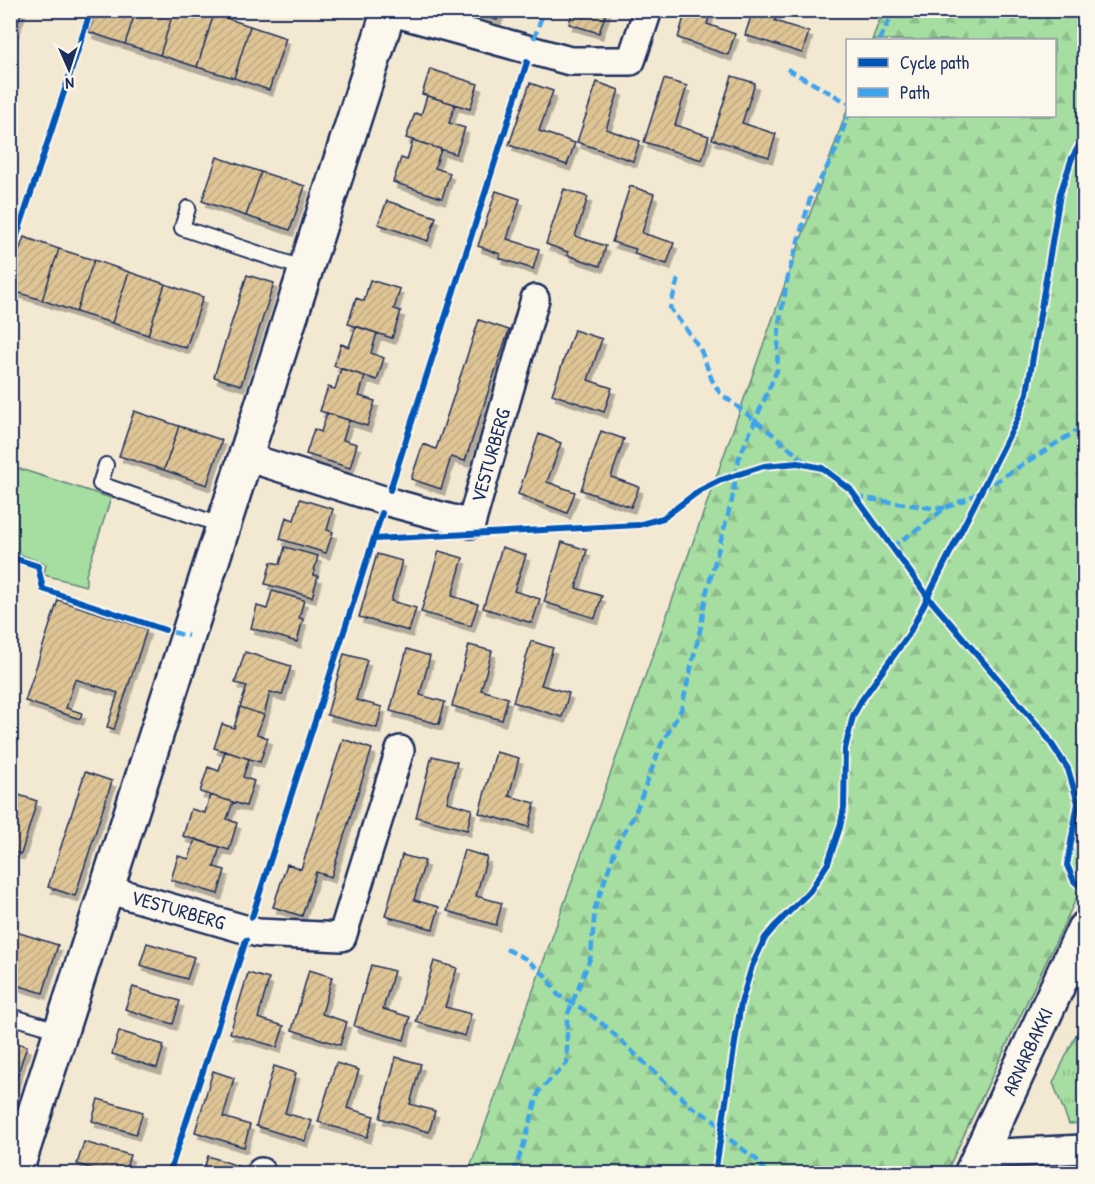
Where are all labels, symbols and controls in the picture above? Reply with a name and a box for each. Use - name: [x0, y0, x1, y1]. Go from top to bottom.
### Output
- north arrow: [39, 39, 99, 99]
- legend: [846, 39, 1056, 117]
- text: Cycle path: [900, 50, 970, 75]
- text: N: [64, 73, 75, 95]
- text: Path: [900, 80, 930, 105]
- street label: VESTURBERG: [464, 405, 516, 505]
- street label: VESTURBERG: [128, 883, 229, 936]
- street label: ARNARBAKKI: [995, 1003, 1059, 1099]

